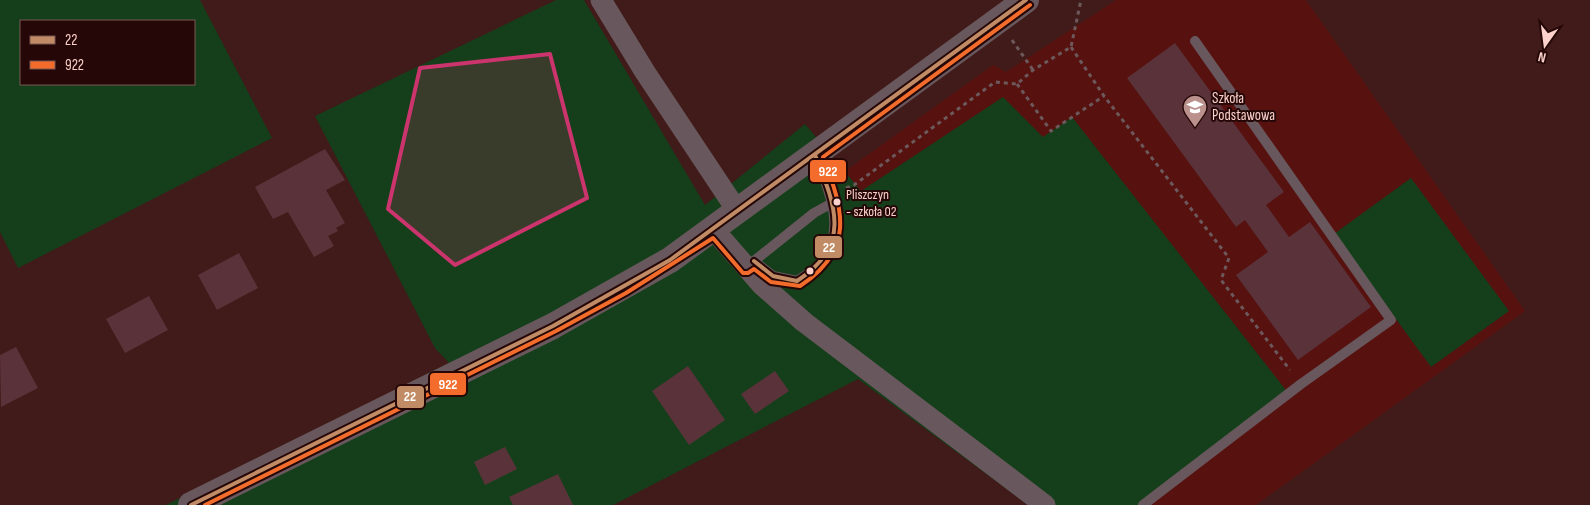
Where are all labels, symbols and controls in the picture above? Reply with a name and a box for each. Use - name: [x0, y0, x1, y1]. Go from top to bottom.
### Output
- legend: [20, 20, 195, 85]
- north arrow: [1520, 20, 1570, 70]
- text: 22: [65, 31, 77, 50]
- text: N: [1536, 48, 1548, 66]
- text: 922: [65, 56, 84, 75]
- place label: Szkoła Podstawowa: [1212, 89, 1275, 125]
- school or university icon: Szkoła Podstawowa: [1182, 94, 1208, 128]
- line badge: 922: [809, 159, 847, 183]
- text: 922: [819, 163, 837, 180]
- place label: Pliszczyn - szkoła 02: [846, 186, 897, 220]
- marker: Pliszczyn - szkoła 02: [832, 197, 842, 207]
- line badge: 22: [814, 235, 843, 259]
- text: 22: [823, 239, 835, 256]
- unlabelled marker: [805, 266, 815, 276]
- line badge: 922: [429, 372, 467, 396]
- text: 922: [439, 376, 457, 393]
- line badge: 22: [396, 385, 425, 409]
- text: 22: [404, 388, 416, 405]

